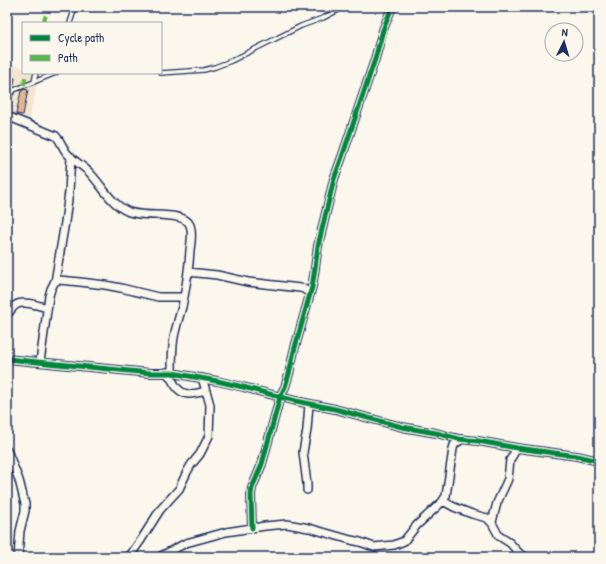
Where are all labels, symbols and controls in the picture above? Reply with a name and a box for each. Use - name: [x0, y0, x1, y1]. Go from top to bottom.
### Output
- legend: [22, 22, 162, 74]
- north arrow: [544, 22, 584, 62]
- text: N: [561, 25, 569, 39]
- text: Cycle path: [58, 29, 104, 46]
- text: Path: [58, 49, 78, 66]

